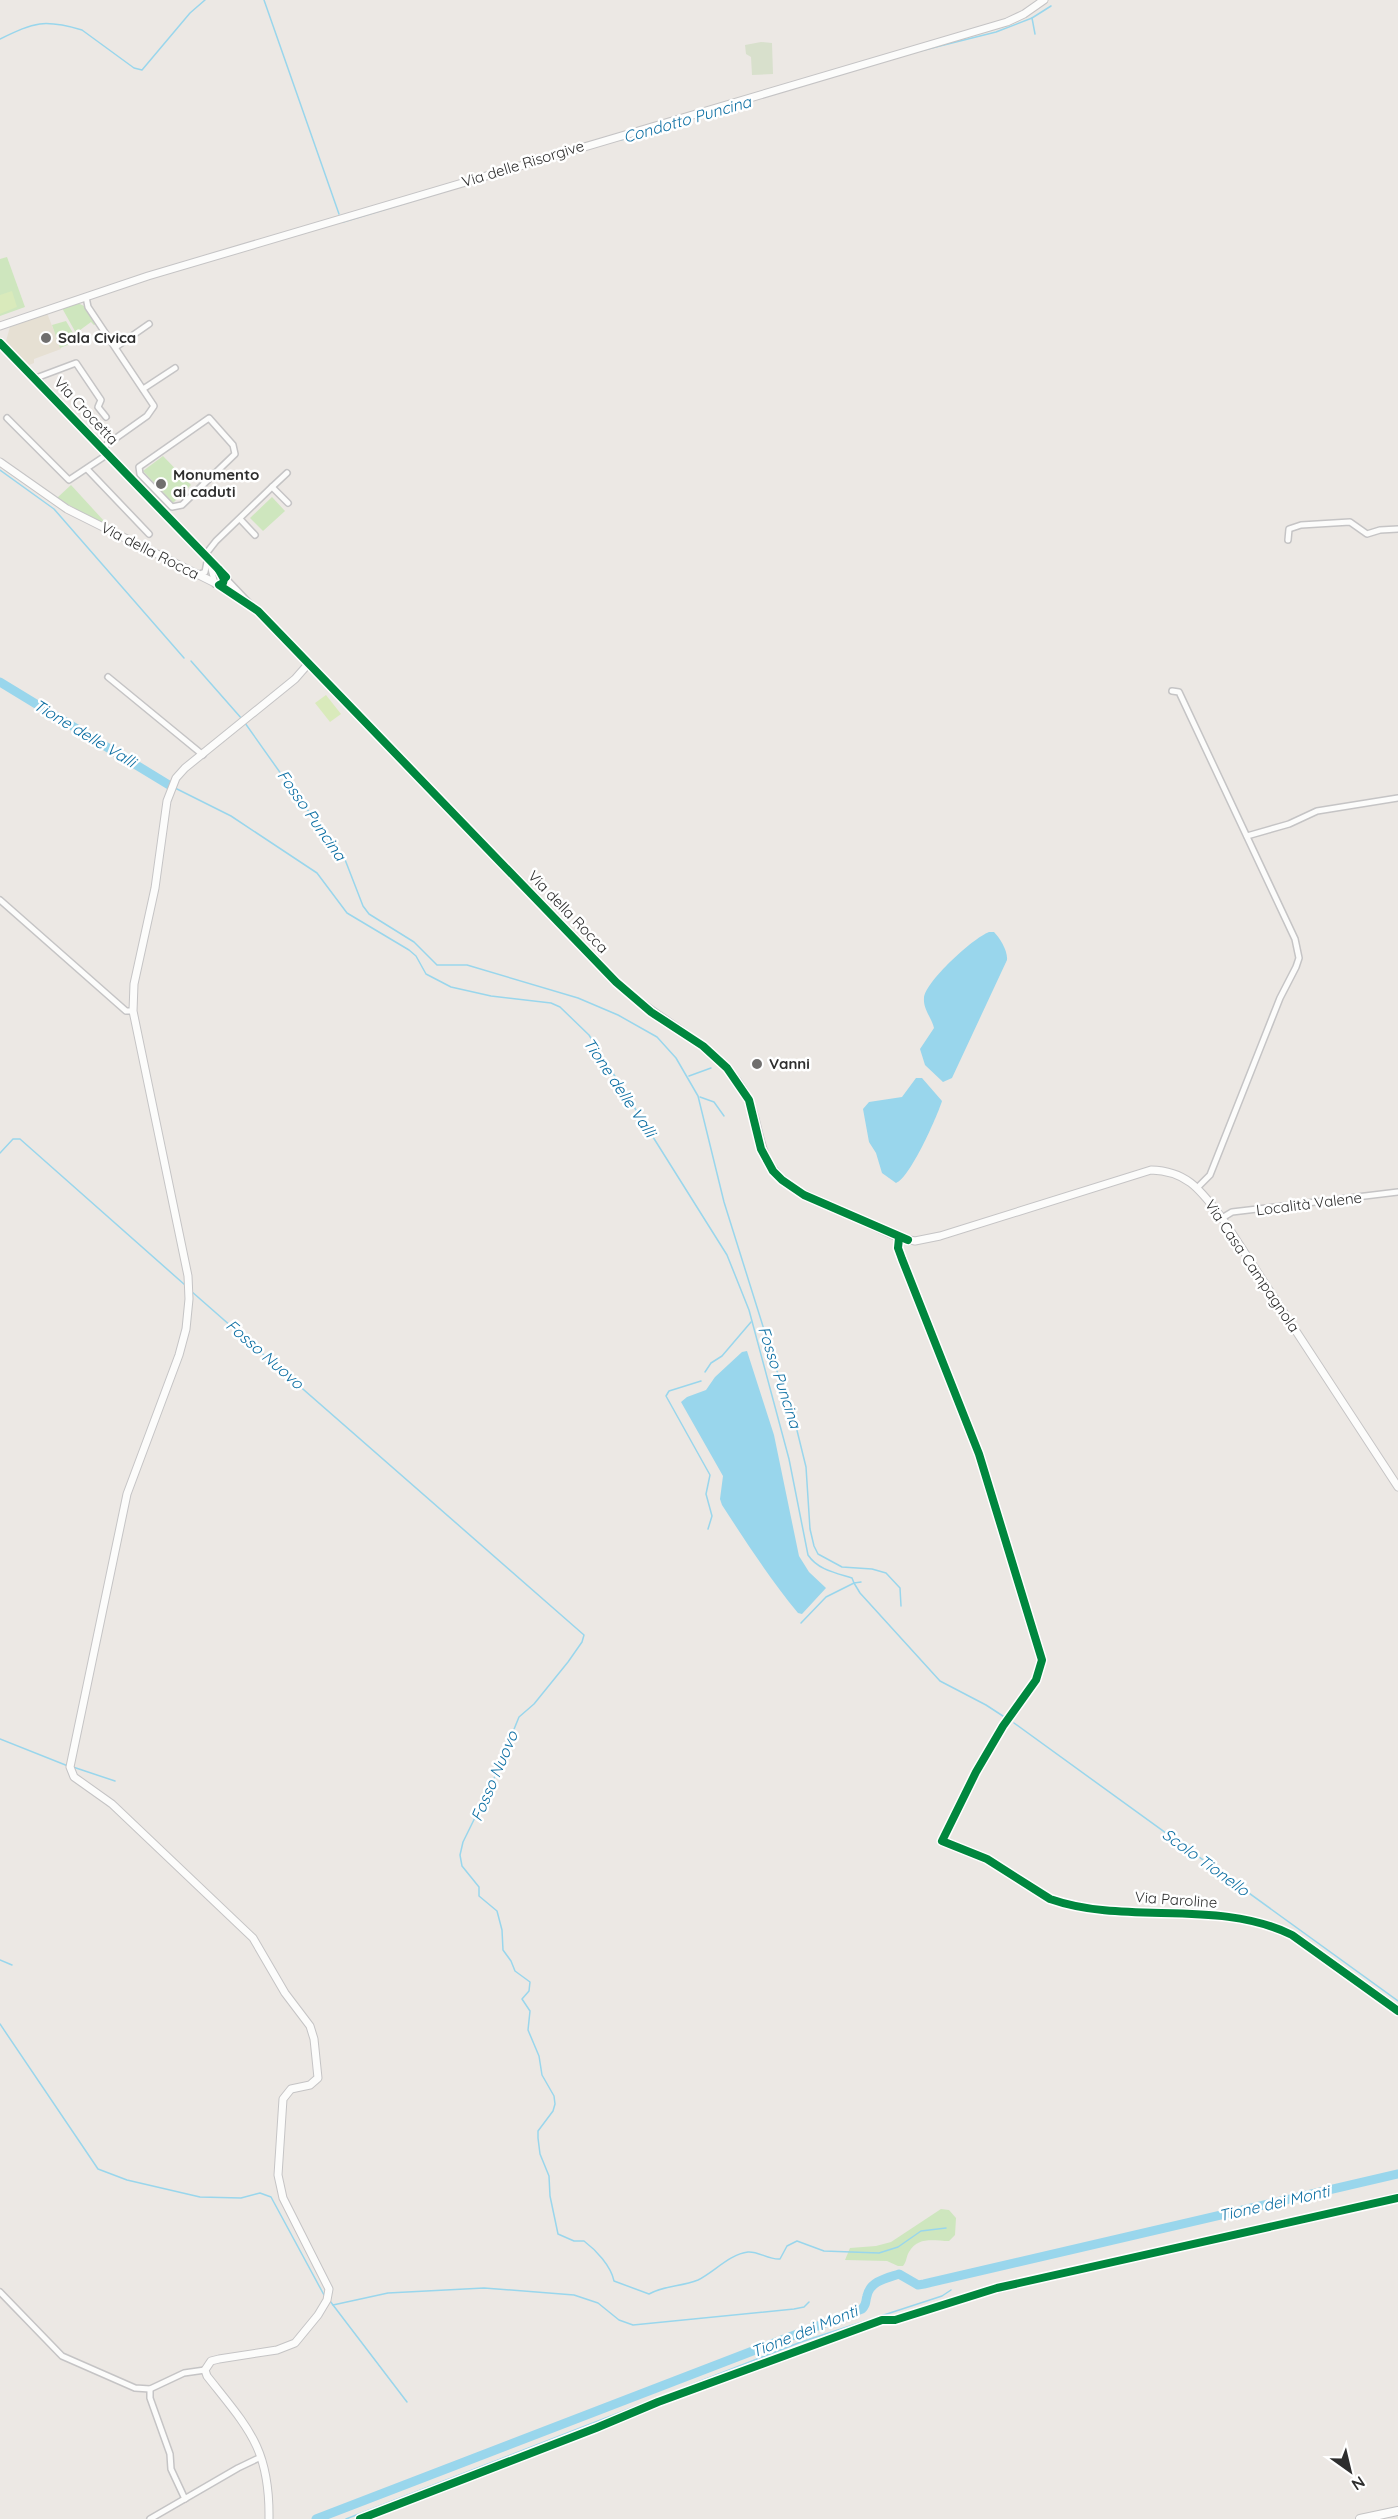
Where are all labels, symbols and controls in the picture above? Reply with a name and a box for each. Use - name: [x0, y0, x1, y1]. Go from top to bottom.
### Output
- water label: Condotto Puncina: [621, 91, 754, 147]
- street label: Via delle Risorgive: [459, 136, 586, 191]
- place label: Sala Civica: [58, 328, 136, 347]
- marker: Sala Civica: [39, 331, 53, 345]
- street label: Via Crocetta: [50, 373, 123, 449]
- place label: Monumento ai caduti: [173, 465, 259, 501]
- marker: Monumento ai caduti: [154, 477, 168, 491]
- street label: Via della Rocca: [98, 518, 203, 583]
- water label: Tione delle Valli: [30, 695, 141, 772]
- water label: Fosso Puncina: [273, 766, 351, 865]
- street label: Via della Rocca: [524, 866, 613, 957]
- water label: Tione delle Valli: [579, 1033, 662, 1142]
- place label: Vanni: [769, 1054, 810, 1073]
- marker: Vanni: [750, 1057, 764, 1071]
- street label: Località Valene: [1255, 1188, 1363, 1219]
- street label: Via Casa Campagnola: [1201, 1196, 1304, 1336]
- water label: Fosso Nuovo: [222, 1315, 309, 1394]
- water label: Fosso Puncina: [754, 1324, 806, 1432]
- water label: Fosso Nuovo: [466, 1727, 522, 1824]
- water label: Scolo Tionello: [1159, 1824, 1254, 1901]
- street label: Via Paroline: [1134, 1887, 1218, 1912]
- water label: Tione dei Monti: [1217, 2180, 1333, 2225]
- water label: Tione dei Monti: [748, 2300, 862, 2361]
- north arrow: [1320, 2441, 1380, 2501]
- text: N: [1348, 2472, 1369, 2495]

